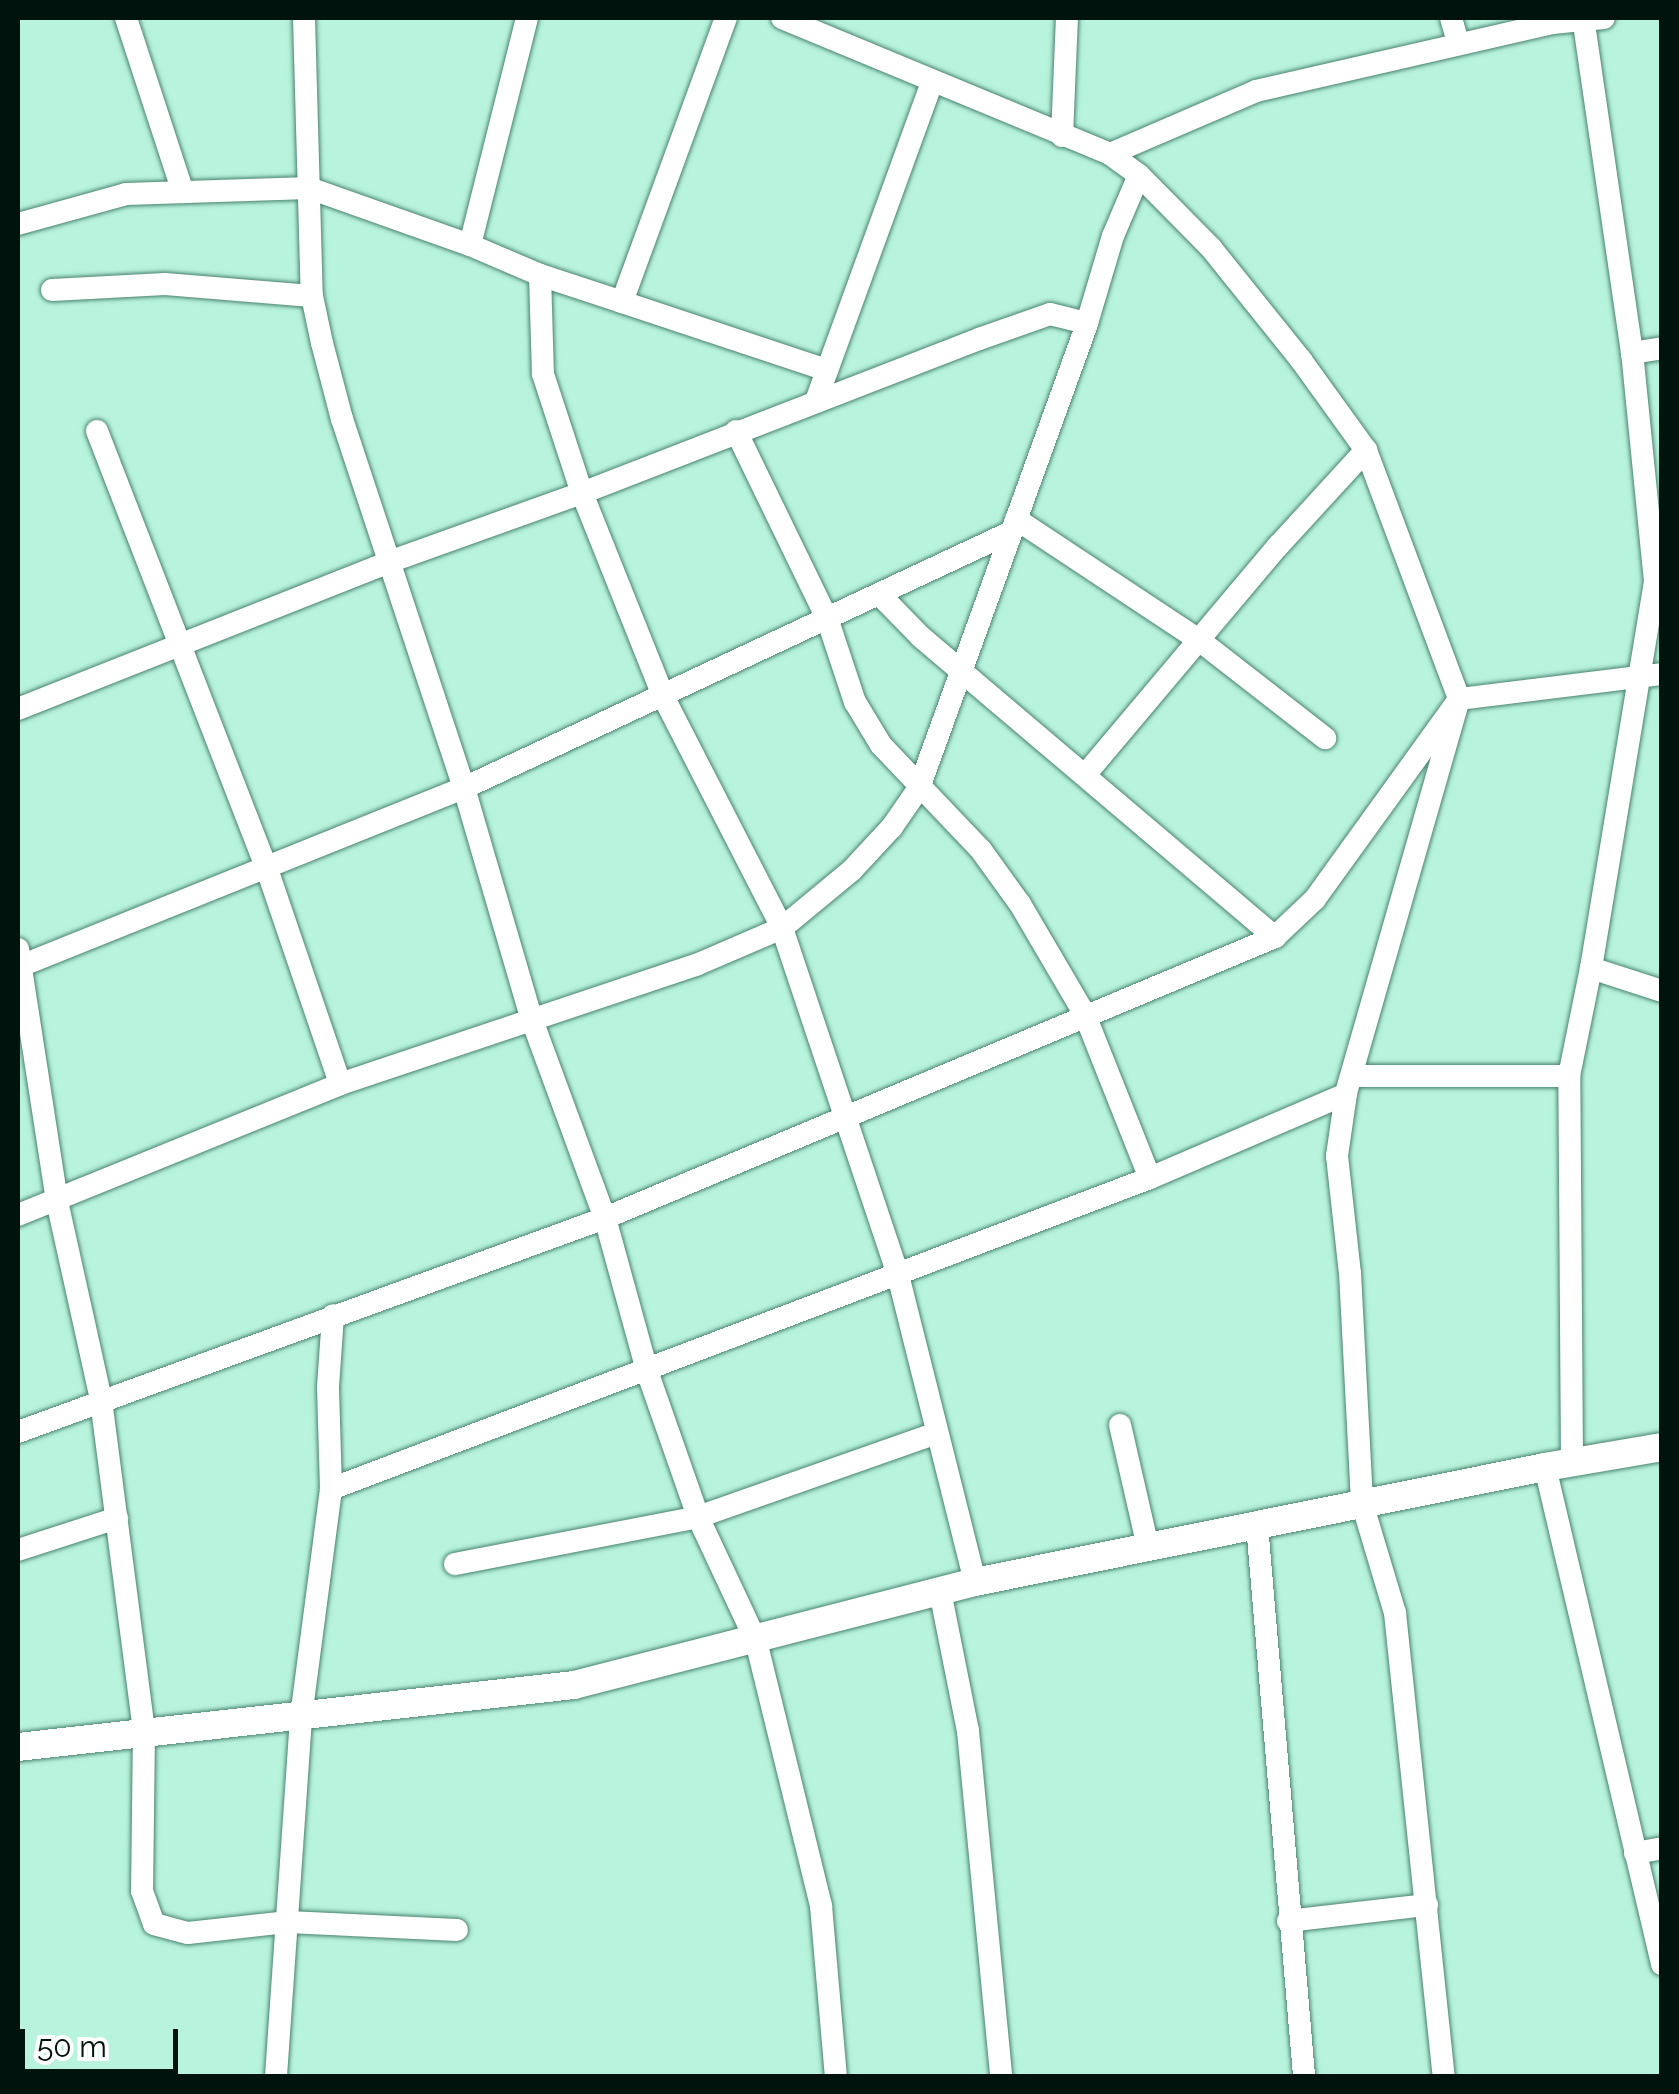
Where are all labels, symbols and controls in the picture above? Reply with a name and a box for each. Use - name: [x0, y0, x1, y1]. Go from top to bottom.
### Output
- scale bar: [25, 2009, 182, 2071]
- text: 50 m: [37, 2029, 107, 2064]

